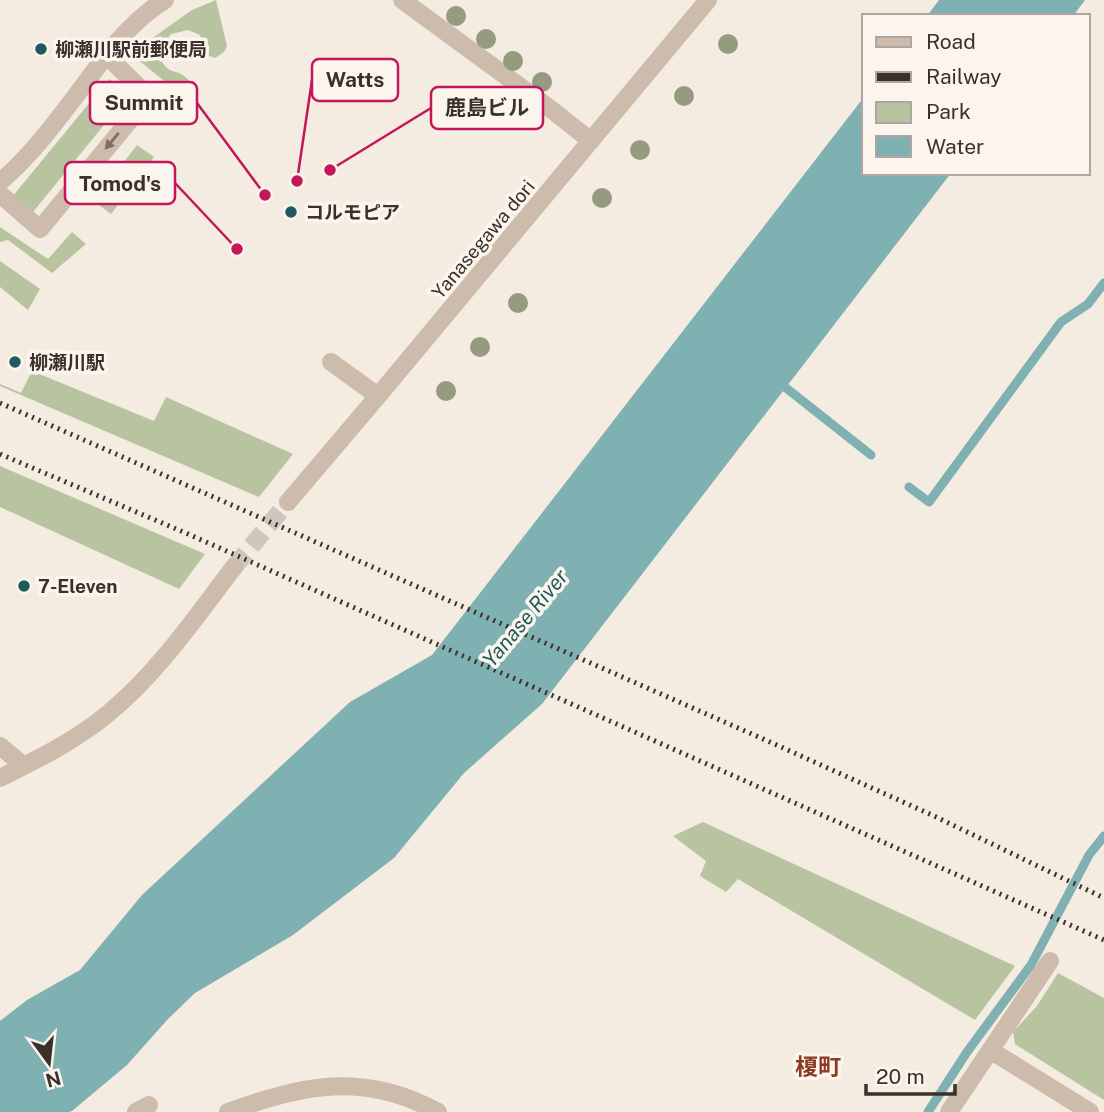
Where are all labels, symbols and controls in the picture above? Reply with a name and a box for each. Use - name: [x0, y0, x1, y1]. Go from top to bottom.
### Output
- legend: [862, 14, 1090, 175]
- text: Road: [926, 29, 976, 54]
- place label: 柳瀬川駅前郵便局: [55, 38, 207, 60]
- marker: 柳瀬川駅前郵便局: [33, 41, 49, 57]
- callout: Watts: [312, 59, 398, 101]
- text: Railway: [926, 64, 1002, 89]
- text: Watts: [326, 67, 384, 92]
- callout: Summit: [90, 82, 197, 124]
- callout: 鹿島ビル: [431, 87, 543, 129]
- text: Summit: [104, 90, 184, 115]
- text: 鹿島ビル: [445, 95, 529, 120]
- text: Park: [926, 99, 971, 124]
- one-way arrow: [105, 133, 120, 150]
- text: Water: [926, 134, 984, 159]
- callout: Tomod's: [65, 162, 175, 204]
- text: Tomod's: [79, 171, 161, 196]
- street label: Yanasegawa dori: [427, 175, 539, 303]
- place label: コルモピア: [305, 201, 400, 223]
- marker: コルモピア: [283, 204, 299, 220]
- place label: 柳瀬川駅: [29, 351, 105, 373]
- marker: 柳瀬川駅: [7, 354, 23, 370]
- water label: Yanase River: [477, 563, 574, 672]
- place label: 7-Eleven: [38, 575, 117, 597]
- marker: 7-Eleven: [16, 578, 32, 594]
- north arrow: [14, 1028, 84, 1098]
- scale bar: [866, 1052, 955, 1096]
- district label: 榎町: [795, 1053, 841, 1080]
- text: 20 m: [876, 1064, 925, 1089]
- text: N: [43, 1067, 63, 1092]

